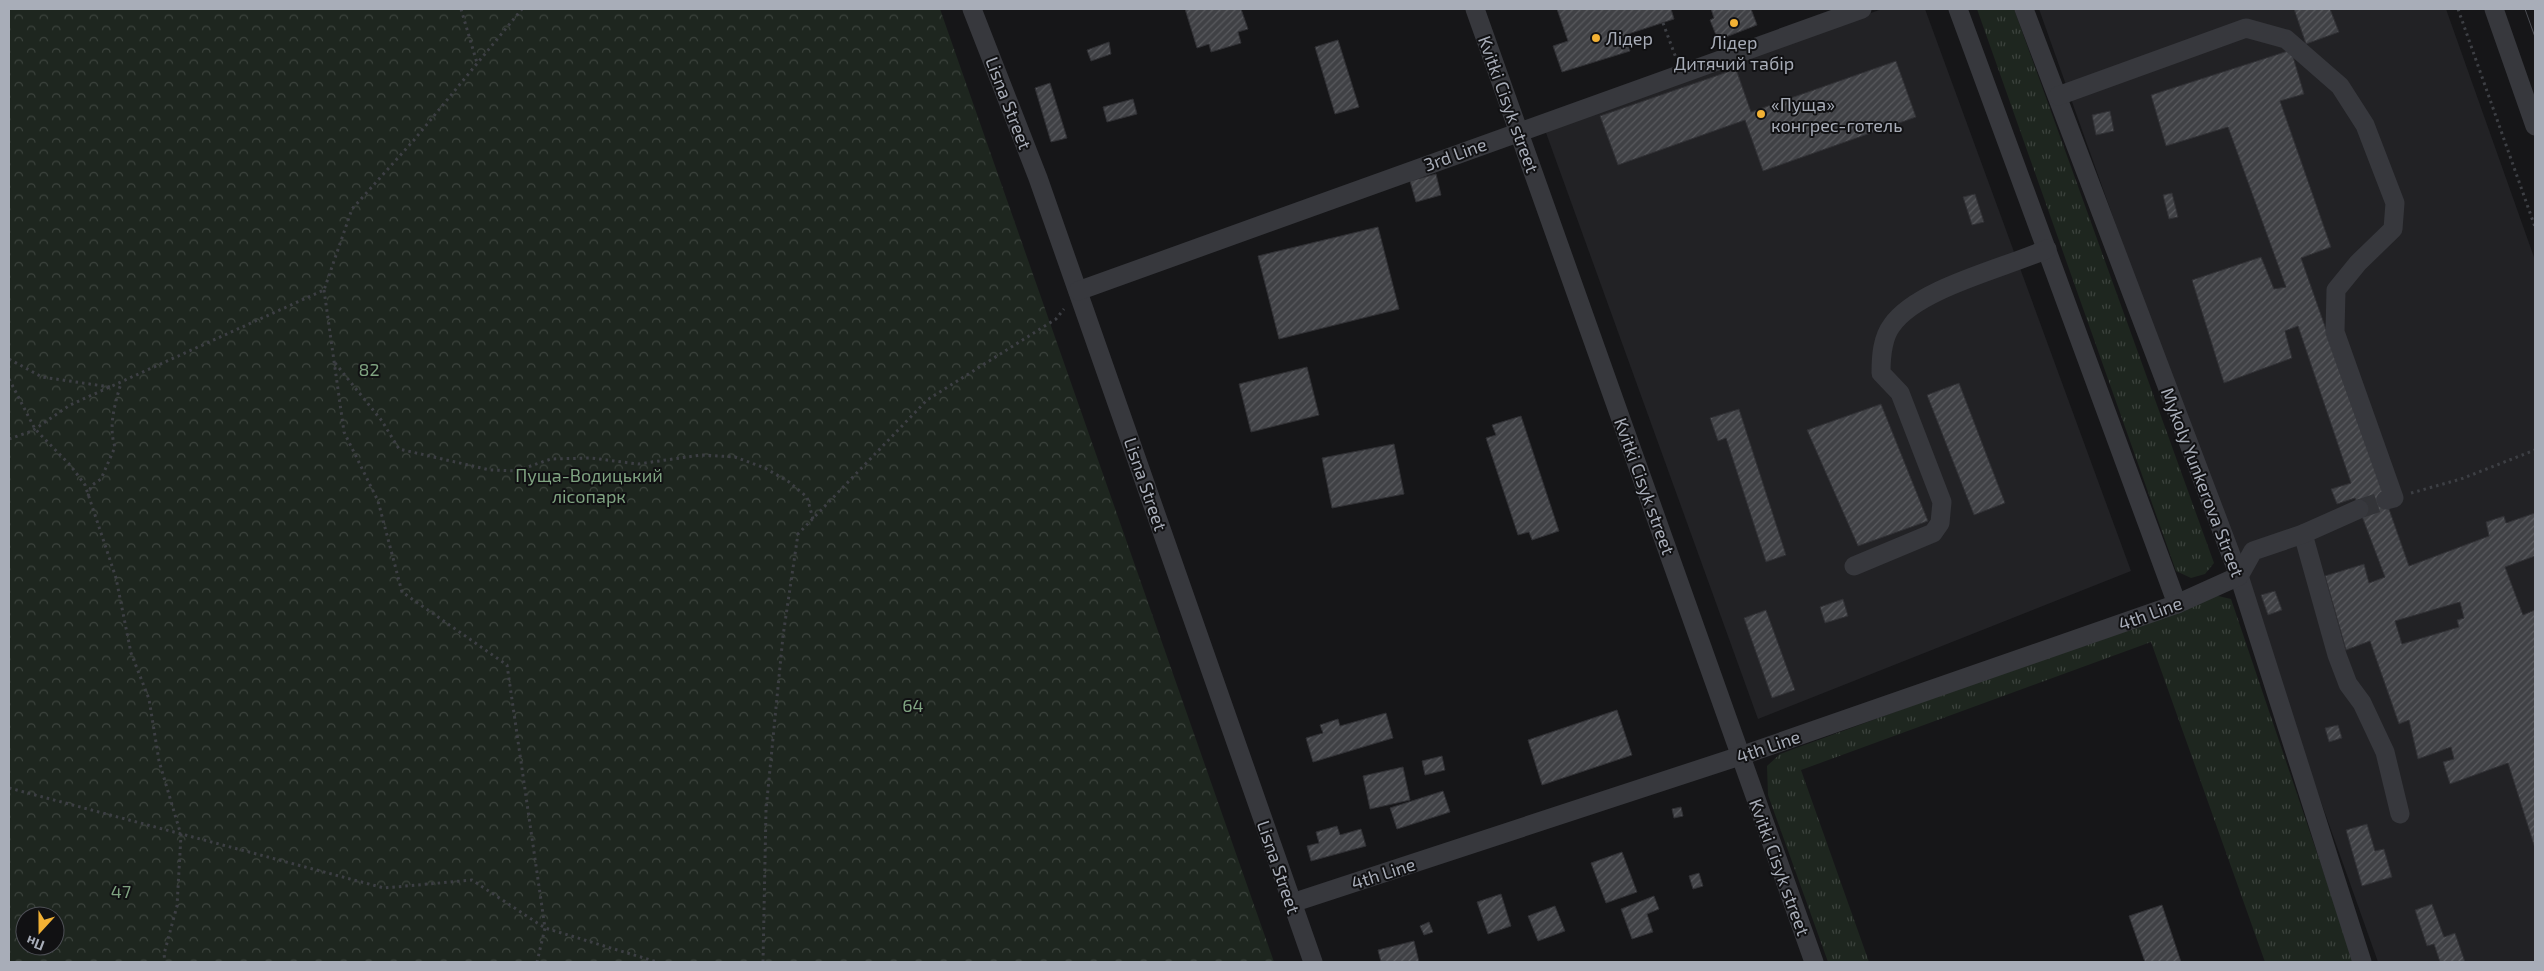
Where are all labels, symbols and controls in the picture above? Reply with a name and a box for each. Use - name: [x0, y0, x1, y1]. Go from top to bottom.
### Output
- marker: Лідер Дитячий табір: [1728, 17, 1740, 29]
- place label: Лідер: [1606, 27, 1653, 49]
- place label: Лідер Дитячий табір: [1674, 31, 1794, 74]
- marker: Лідер: [1590, 32, 1602, 44]
- street label: Kvitki Cisyk street: [1474, 33, 1544, 176]
- street label: Lisna Street: [981, 54, 1037, 152]
- place label: «Пуща» конгрес-готель: [1771, 93, 1903, 136]
- marker: «Пуща» конгрес-готель: [1755, 108, 1767, 120]
- street label: 3rd Line: [1421, 133, 1489, 175]
- park label: 82: [358, 358, 380, 380]
- street label: Mykoly Yunkerova Street: [2157, 384, 2249, 580]
- street label: Kvitki Cisyk street: [1610, 415, 1680, 558]
- street label: Lisna Street: [1120, 434, 1172, 534]
- park label: Пуща-Водицький лісопарк: [515, 464, 663, 507]
- street label: 4th Line: [2115, 591, 2185, 635]
- park label: 64: [902, 694, 924, 716]
- street label: 4th Line: [1733, 725, 1803, 767]
- street label: Kvitki Cisyk street: [1745, 796, 1815, 939]
- street label: Lisna Street: [1253, 817, 1305, 917]
- street label: 4th Line: [1348, 852, 1418, 894]
- park label: 47: [111, 880, 131, 902]
- north arrow: [15, 906, 65, 956]
- text: Пн: [24, 932, 47, 955]

